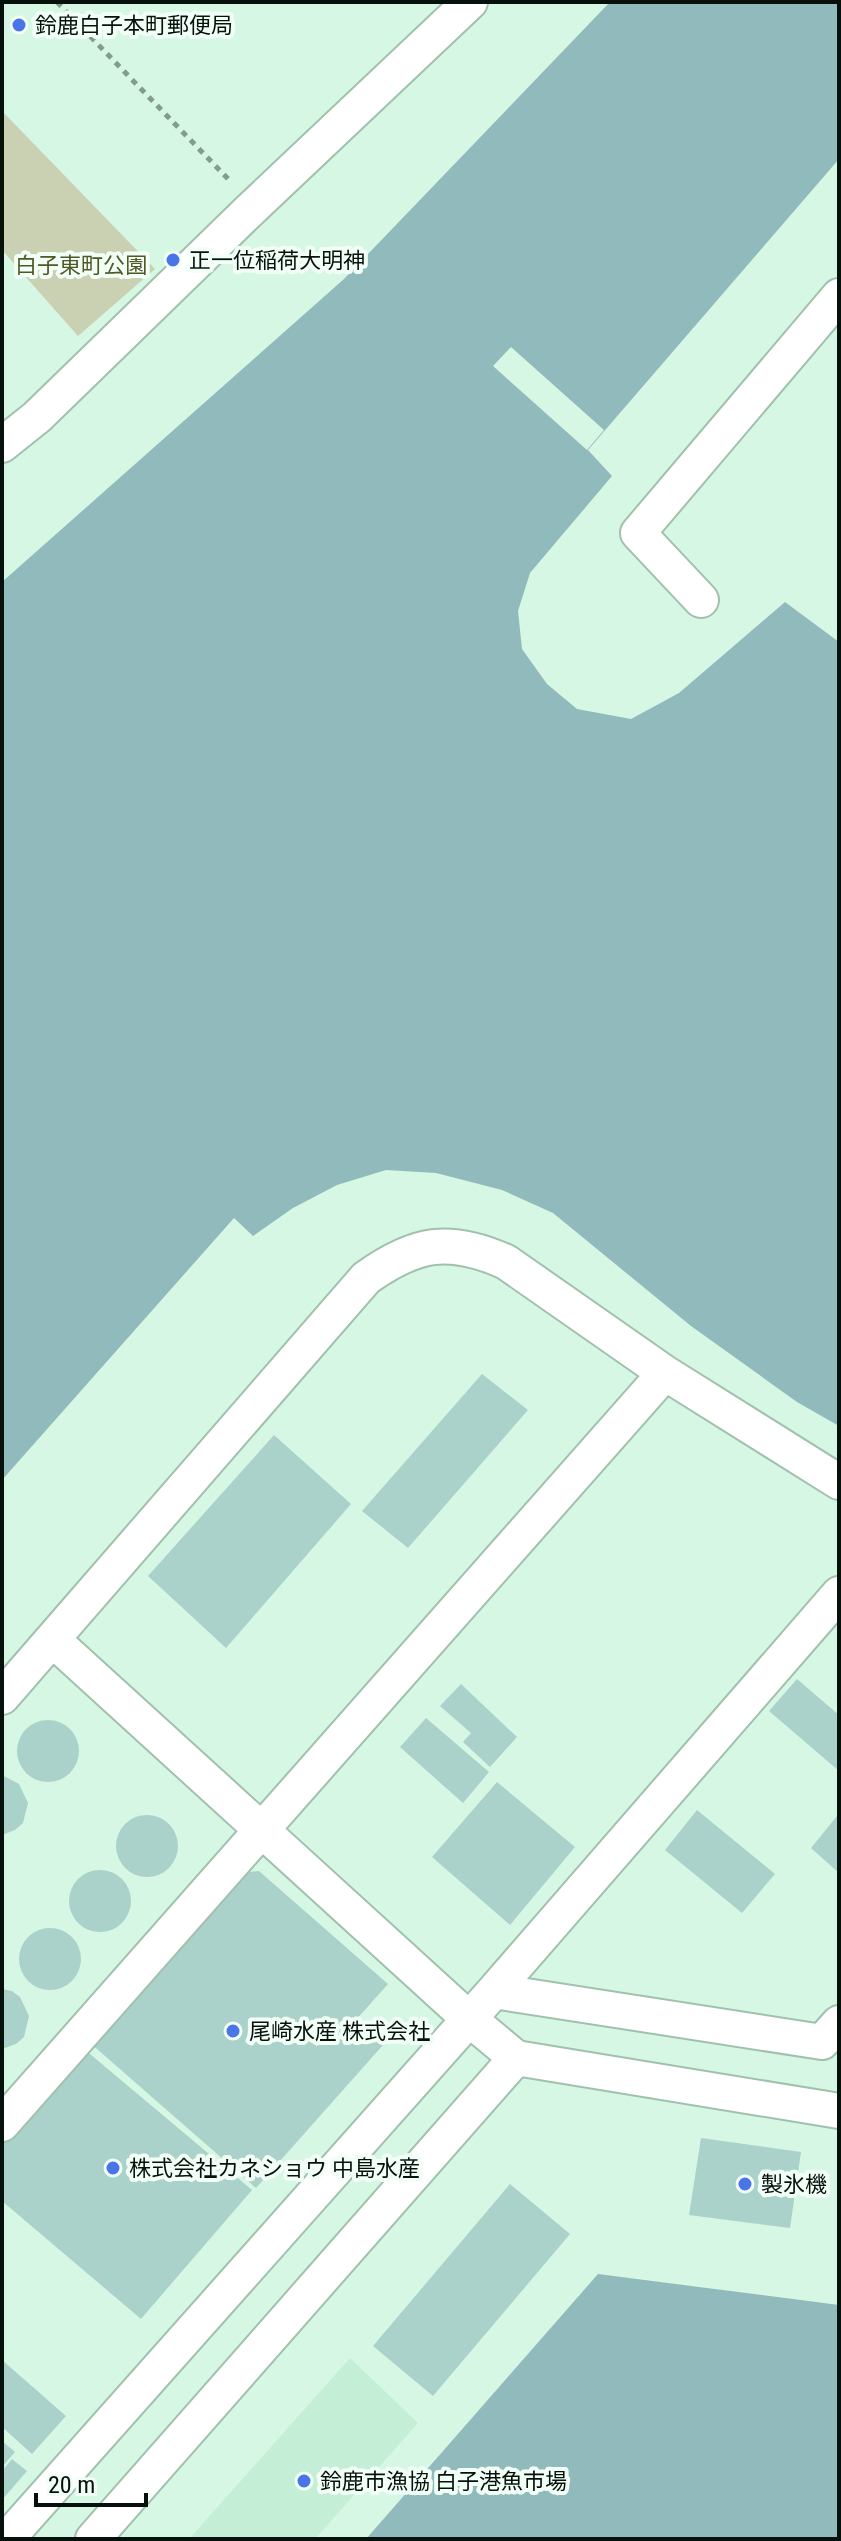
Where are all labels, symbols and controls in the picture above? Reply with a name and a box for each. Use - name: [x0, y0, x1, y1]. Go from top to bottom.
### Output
- place label: 鈴鹿白子本町郵便局: [35, 13, 233, 38]
- marker: 鈴鹿白子本町郵便局: [10, 16, 28, 34]
- place label: 正一位稲荷大明神: [189, 248, 365, 273]
- marker: 正一位稲荷大明神: [164, 251, 182, 269]
- park label: 白子東町公園: [15, 253, 147, 278]
- place label: 尾崎水産 株式会社: [249, 2019, 430, 2044]
- marker: 尾崎水産 株式会社: [224, 2022, 242, 2040]
- place label: 株式会社カネショウ 中島水産: [129, 2156, 420, 2181]
- marker: 株式会社カネショウ 中島水産: [104, 2159, 122, 2177]
- place label: 製氷機: [761, 2172, 827, 2197]
- marker: 製氷機: [736, 2175, 754, 2193]
- scale bar: [36, 2457, 146, 2507]
- place label: 鈴鹿市漁協 白子港魚市場: [320, 2469, 567, 2494]
- text: 20 m: [48, 2471, 95, 2499]
- marker: 鈴鹿市漁協 白子港魚市場: [295, 2472, 313, 2490]

